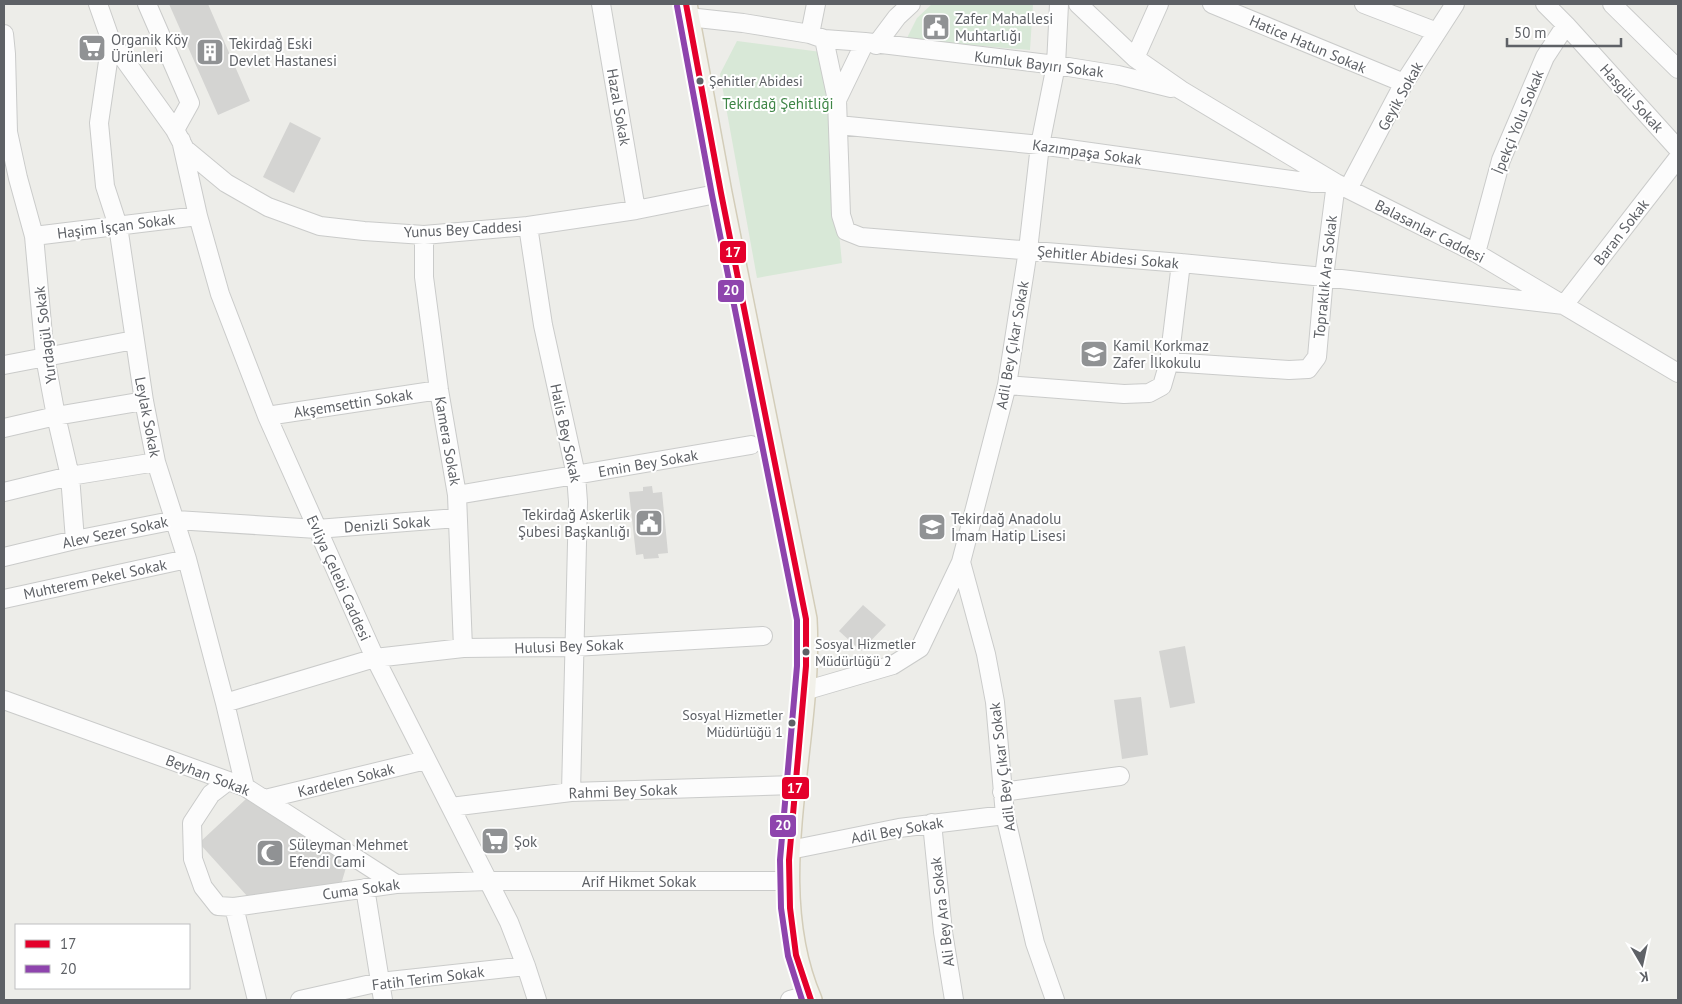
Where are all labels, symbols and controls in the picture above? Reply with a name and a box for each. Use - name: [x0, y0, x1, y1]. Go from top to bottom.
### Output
- place label: Zafer Mahallesi Muhtarlığı: [955, 9, 1053, 45]
- street label: Hatice Hatun Sokak: [1247, 11, 1370, 78]
- public building icon: Zafer Mahallesi Muhtarlığı: [921, 12, 951, 42]
- scale bar: [1507, 15, 1621, 47]
- text: 50 m: [1514, 23, 1547, 42]
- place label: Organik Köy Ürünleri: [111, 30, 188, 66]
- supermarket icon: Organik Köy Ürünleri: [77, 33, 107, 63]
- place label: Tekirdağ Eski Devlet Hastanesi: [229, 34, 337, 70]
- building icon: Tekirdağ Eski Devlet Hastanesi: [195, 37, 225, 67]
- street label: Kumluk Bayırı Sokak: [973, 47, 1106, 81]
- street label: Geyik Sokak: [1373, 57, 1427, 134]
- street label: Hasgül Sokak: [1596, 60, 1668, 137]
- street label: İpekçi Yolu Sokak: [1488, 66, 1548, 177]
- street label: Hazal Sokak: [603, 67, 635, 148]
- place label: Şehitler Abidesi: [709, 72, 803, 90]
- marker: Şehitler Abidesi: [695, 76, 705, 86]
- park label: Tekirdağ Şehitliği: [722, 94, 834, 113]
- street label: Kazımpaşa Sokak: [1031, 135, 1144, 169]
- street label: Baran Sokak: [1589, 194, 1653, 269]
- street label: Balasanlar Caddesi: [1372, 195, 1488, 267]
- street label: Haşim İşçan Sokak: [56, 209, 177, 243]
- street label: Topraklık Ara Sokak: [1309, 214, 1341, 340]
- street label: Yunus Bey Caddesi: [403, 216, 523, 242]
- line badge: 17: [719, 240, 747, 264]
- street label: Şehitler Abidesi Sokak: [1036, 241, 1180, 273]
- text: 17: [725, 243, 741, 261]
- line badge: 20: [717, 279, 745, 303]
- street label: Adil Bey Çıkar Sokak: [991, 279, 1033, 411]
- text: 20: [723, 281, 739, 299]
- street label: Yurdagül Sokak: [29, 284, 60, 385]
- place label: Kamil Korkmaz Zafer İlkokulu: [1113, 336, 1209, 372]
- school or university icon: Kamil Korkmaz Zafer İlkokulu: [1079, 339, 1109, 369]
- street label: Leylak Sokak: [131, 375, 165, 460]
- street label: Halis Bey Sokak: [546, 382, 586, 485]
- street label: Akşemsettin Sokak: [292, 384, 415, 422]
- street label: Kamera Sokak: [431, 395, 465, 488]
- street label: Emin Bey Sokak: [597, 445, 700, 481]
- place label: Tekirdağ Askerlik Şubesi Başkanlığı: [518, 505, 631, 541]
- public building icon: Tekirdağ Askerlik Şubesi Başkanlığı: [634, 508, 664, 538]
- place label: Tekirdağ Anadolu İmam Hatip Lisesi: [951, 509, 1066, 545]
- street label: Alev Sezer Sokak: [60, 511, 170, 552]
- street label: Denizli Sokak: [343, 511, 432, 536]
- street label: Evliya Çelebi Caddesi: [303, 512, 375, 644]
- school or university icon: Tekirdağ Anadolu İmam Hatip Lisesi: [917, 512, 947, 542]
- street label: Muhterem Pekel Sokak: [22, 554, 169, 603]
- street label: Hulusi Bey Sokak: [514, 635, 625, 657]
- place label: Sosyal Hizmetler Müdürlüğü 2: [815, 635, 916, 670]
- marker: Sosyal Hizmetler Müdürlüğü 2: [801, 647, 811, 657]
- street label: Adil Bey Çıkar Sokak: [985, 701, 1019, 833]
- place label: Sosyal Hizmetler Müdürlüğü 1: [682, 706, 783, 741]
- marker: Sosyal Hizmetler Müdürlüğü 1: [787, 718, 797, 728]
- street label: Beyhan Sokak: [163, 750, 254, 800]
- street label: Kardelen Sokak: [296, 759, 397, 801]
- line badge: 17: [781, 776, 810, 800]
- text: 17: [787, 779, 803, 797]
- street label: Rahmi Bey Sokak: [568, 780, 679, 802]
- street label: Adil Bey Sokak: [849, 812, 946, 847]
- line badge: 20: [769, 814, 797, 838]
- text: 20: [775, 816, 791, 834]
- supermarket icon: Şok: [480, 826, 510, 856]
- place label: Şok: [514, 832, 538, 851]
- place label: Süleyman Mehmet Efendi Cami: [289, 835, 408, 871]
- mosque icon: Süleyman Mehmet Efendi Cami: [255, 838, 285, 868]
- street label: Ali Bey Ara Sokak: [926, 855, 958, 968]
- street label: Arif Hikmet Sokak: [582, 872, 697, 891]
- street label: Cuma Sokak: [321, 874, 402, 904]
- legend: [15, 924, 190, 989]
- text: 17: [60, 934, 76, 953]
- north arrow: [1617, 939, 1667, 989]
- text: 20: [60, 959, 76, 978]
- street label: Fatih Terim Sokak: [371, 962, 486, 994]
- text: K: [1638, 967, 1650, 986]

